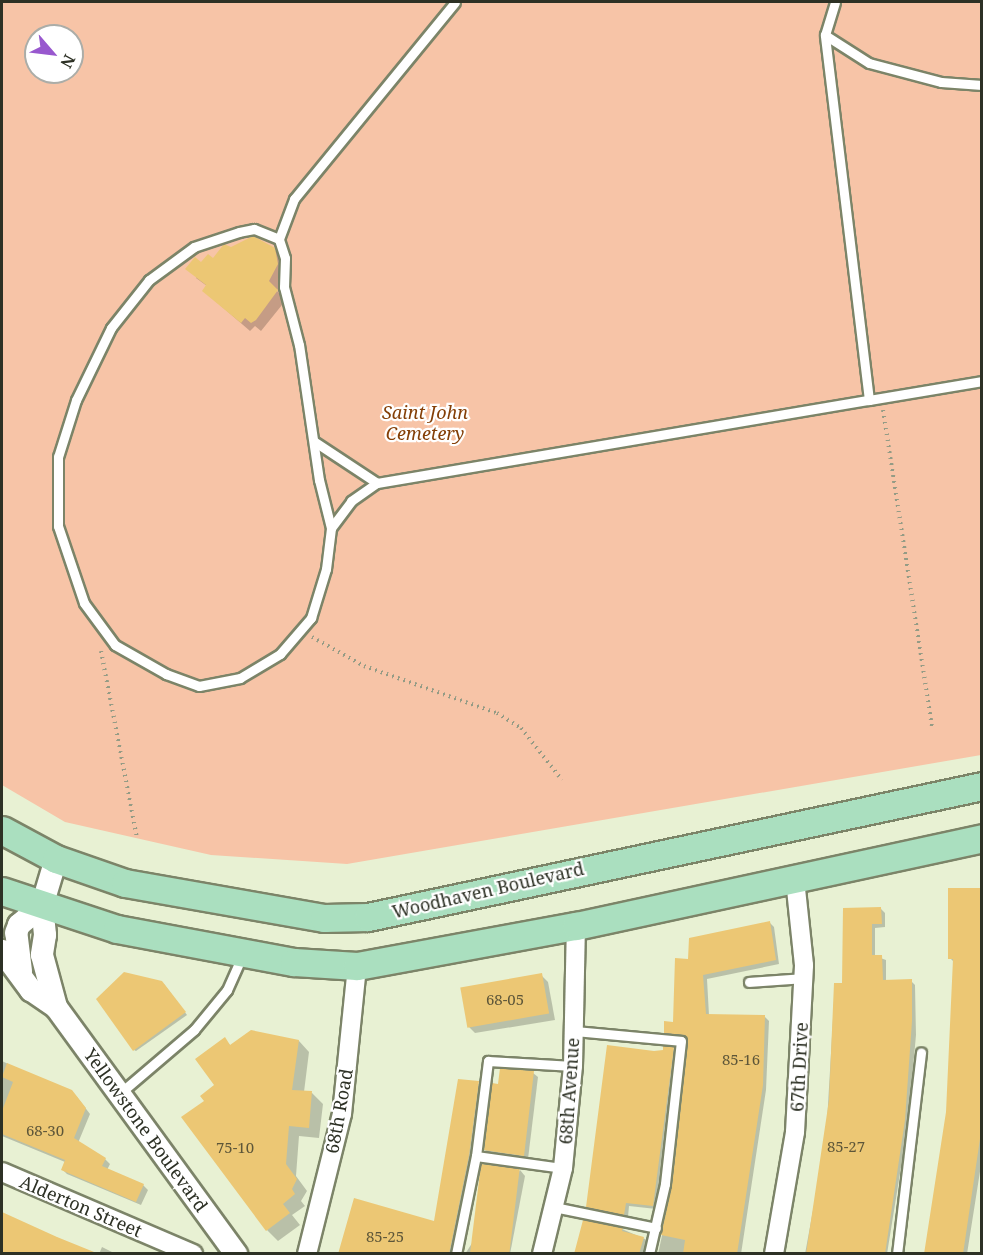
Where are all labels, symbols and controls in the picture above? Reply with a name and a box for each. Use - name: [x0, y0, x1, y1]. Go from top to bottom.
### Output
- north arrow: [24, 24, 84, 84]
- text: N: [55, 51, 81, 72]
- park label: Saint John Cemetery: [382, 402, 468, 444]
- street label: Woodhaven Boulevard: [390, 857, 586, 923]
- house number: 68-05: [486, 991, 524, 1009]
- street label: 67th Drive: [786, 1022, 812, 1112]
- street label: 68th Avenue: [554, 1037, 584, 1145]
- street label: Yellowstone Boulevard: [80, 1044, 212, 1216]
- house number: 85-16: [722, 1051, 760, 1069]
- street label: 68th Road: [321, 1067, 357, 1155]
- house number: 68-30: [26, 1122, 64, 1140]
- house number: 85-27: [827, 1138, 865, 1156]
- house number: 75-10: [216, 1139, 254, 1157]
- street label: Alderton Street: [17, 1171, 145, 1241]
- house number: 85-25: [366, 1228, 404, 1246]

